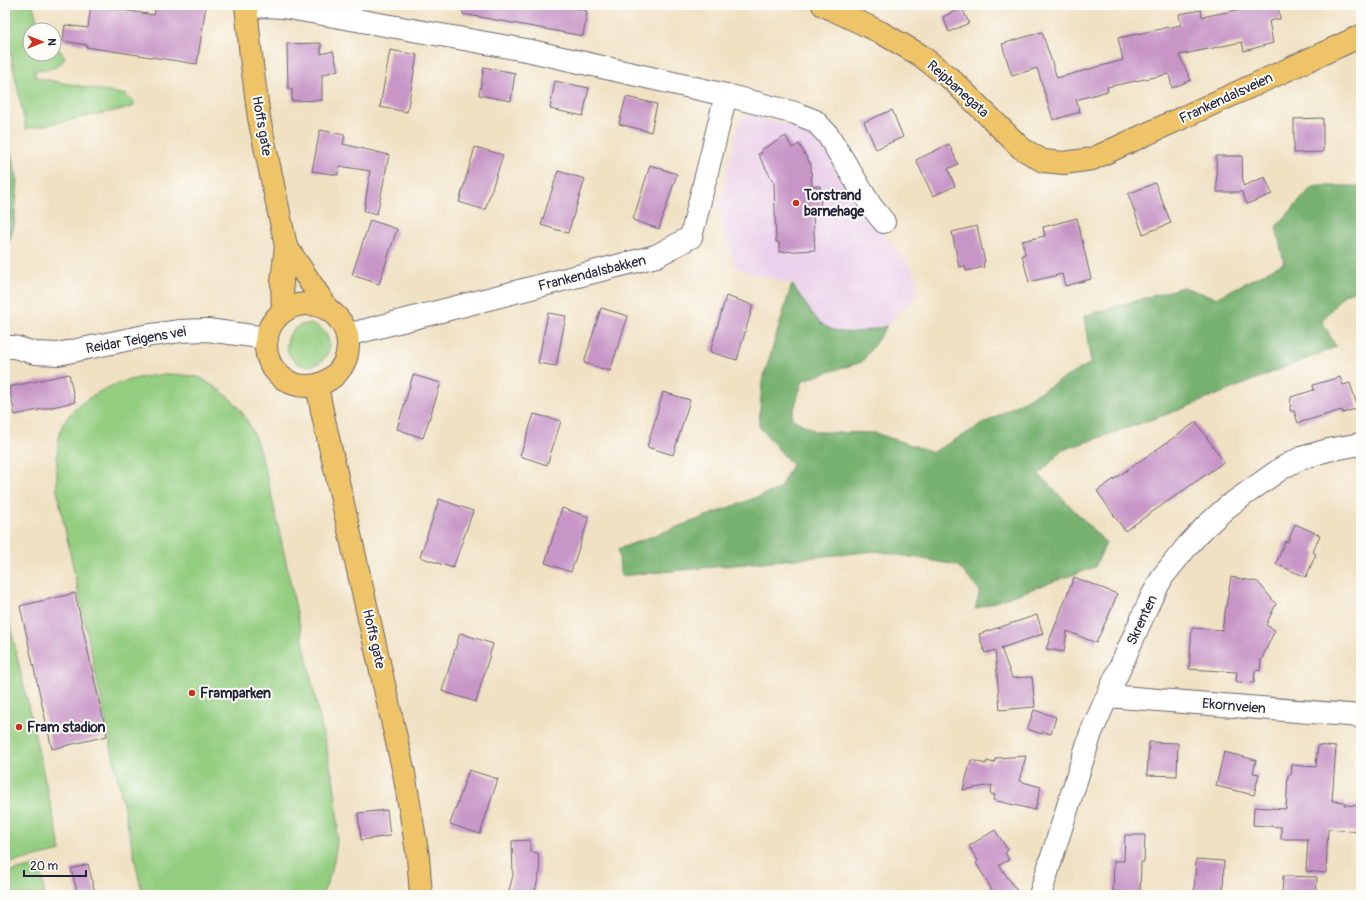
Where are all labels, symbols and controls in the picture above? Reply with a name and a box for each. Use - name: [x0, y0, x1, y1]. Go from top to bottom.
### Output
- north arrow: [22, 22, 62, 62]
- text: N: [45, 38, 58, 46]
- street label: Reipbanegata: [924, 57, 992, 121]
- street label: Frankendalsveien: [1177, 69, 1275, 127]
- street label: Hoffs gate: [248, 95, 276, 157]
- place label: Torstrand barnehage: [803, 187, 865, 220]
- marker: Torstrand barnehage: [791, 198, 801, 208]
- street label: Frankendalsbakken: [536, 251, 648, 295]
- street label: Reidar Teigens vei: [85, 323, 188, 357]
- street label: Skrenten: [1123, 592, 1161, 648]
- street label: Hoffs gate: [359, 608, 389, 670]
- place label: Framparken: [200, 685, 271, 702]
- marker: Framparken: [187, 688, 197, 698]
- street label: Ekornveien: [1201, 695, 1267, 717]
- place label: Fram stadion: [27, 719, 106, 736]
- marker: Fram stadion: [14, 722, 24, 732]
- scale bar: [24, 852, 86, 878]
- text: 20 m: [30, 859, 59, 874]

